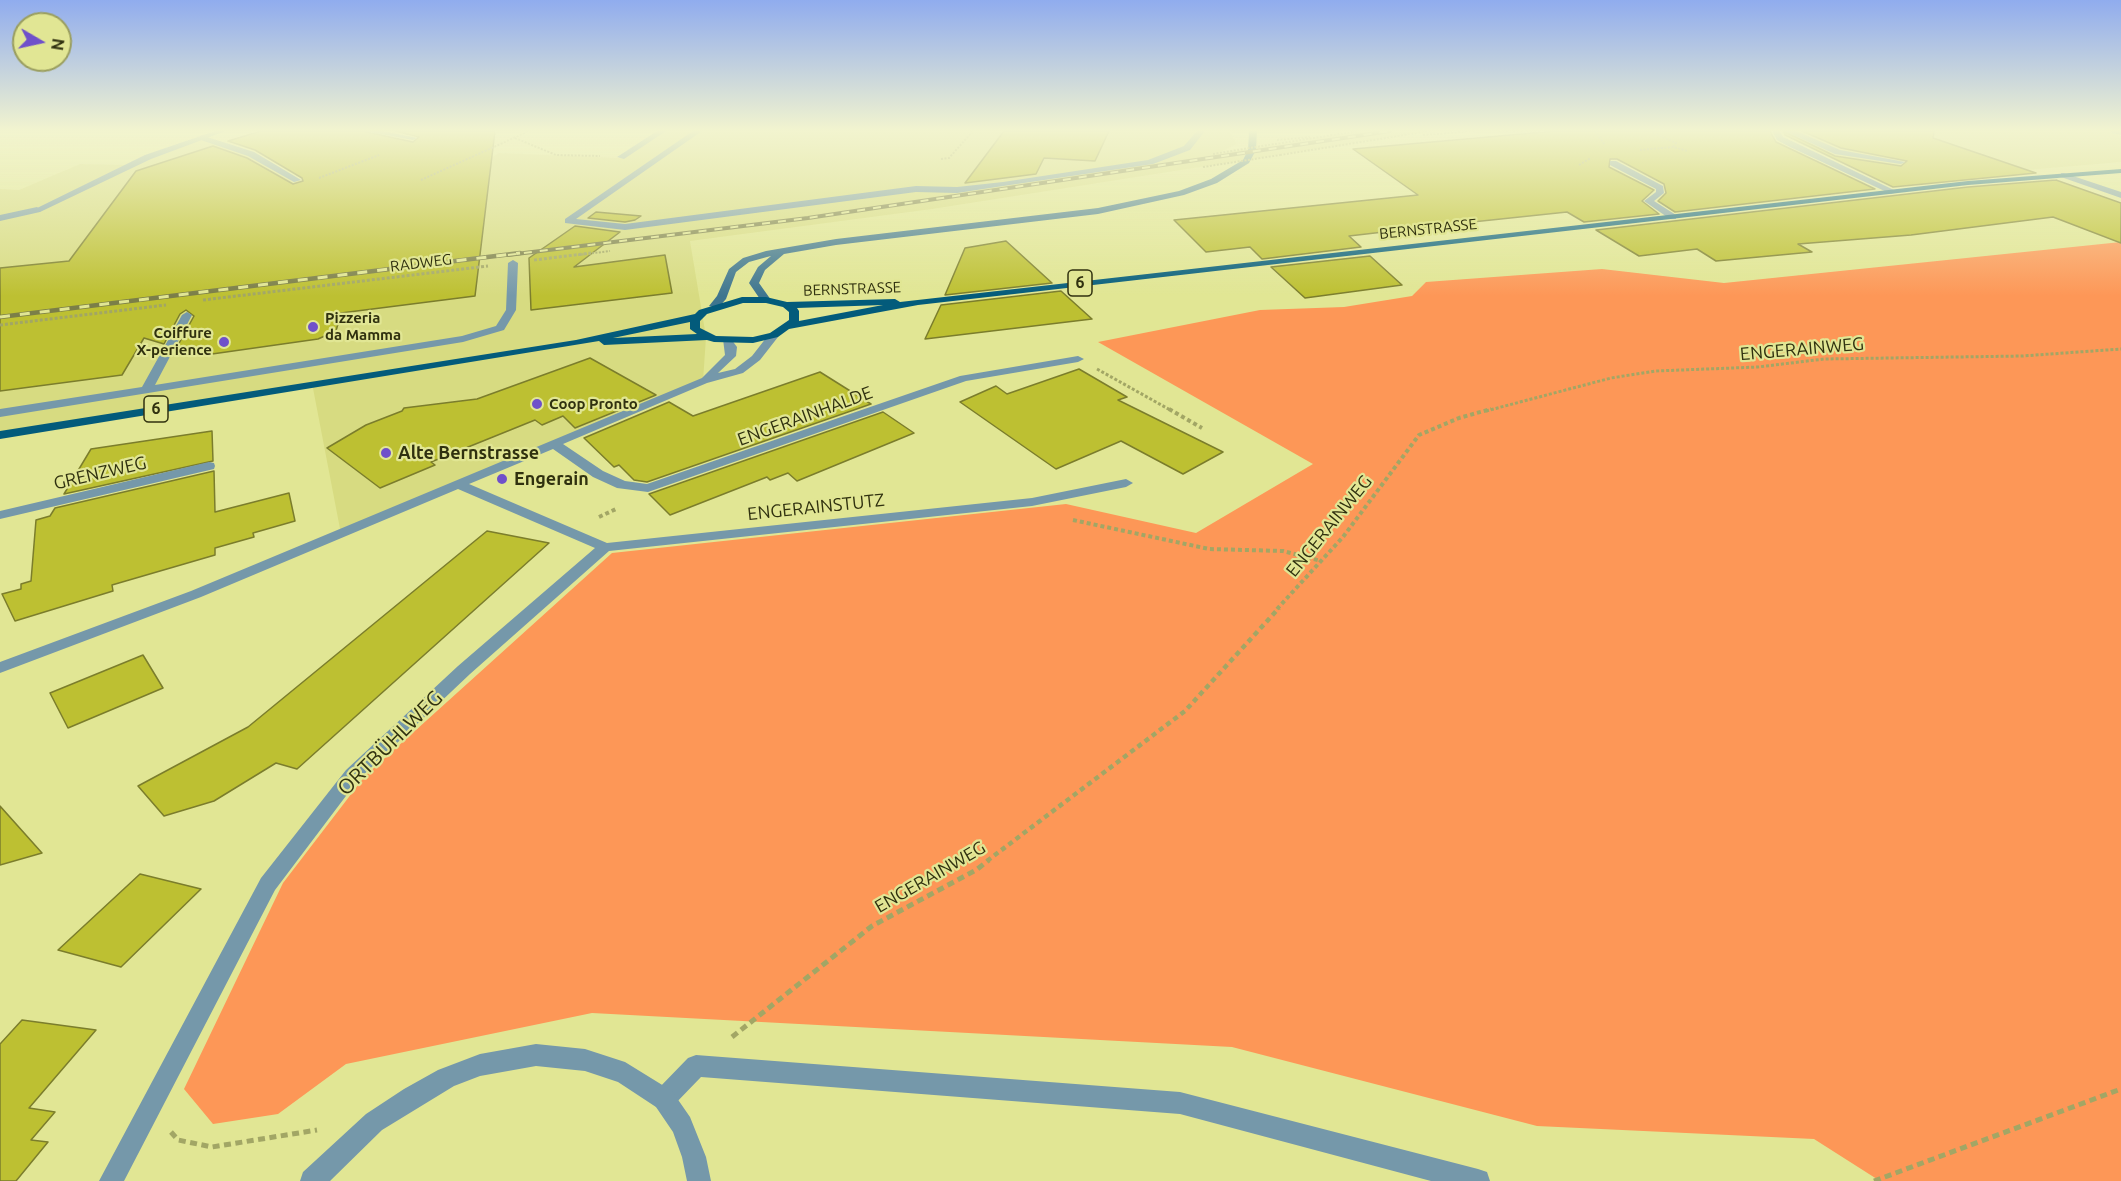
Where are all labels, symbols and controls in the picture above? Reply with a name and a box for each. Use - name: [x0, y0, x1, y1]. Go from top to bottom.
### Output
- north arrow: [12, 12, 72, 72]
- text: N: [48, 37, 68, 52]
- street label: BERNSTRASSE: [1378, 215, 1478, 243]
- street label: RADWEG: [389, 250, 453, 276]
- road number: 6: [1068, 270, 1092, 296]
- street label: BERNSTRASSE: [803, 278, 901, 300]
- place label: Pizzeria da Mamma: [325, 309, 401, 344]
- marker: Pizzeria da Mamma: [306, 320, 320, 334]
- place label: Coiffure X-perience: [137, 324, 212, 359]
- street label: ENGERAINWEG: [1739, 333, 1865, 365]
- marker: Coiffure X-perience: [217, 335, 231, 349]
- street label: ENGERAINHALDE: [735, 382, 875, 450]
- place label: Coop Pronto: [549, 395, 638, 413]
- road number: 6: [144, 396, 168, 422]
- marker: Coop Pronto: [530, 397, 544, 411]
- place label: Alte Bernstrasse: [398, 442, 539, 464]
- marker: Alte Bernstrasse: [379, 446, 393, 460]
- street label: GRENZWEG: [51, 452, 149, 494]
- place label: Engerain: [514, 468, 589, 490]
- street label: ENGERAINWEG: [1282, 471, 1376, 581]
- marker: Engerain: [495, 472, 509, 486]
- street label: ENGERAINSTUTZ: [746, 489, 886, 525]
- street label: ORTBÜHLWEG: [332, 685, 448, 801]
- street label: ENGERAINWEG: [871, 837, 989, 917]

